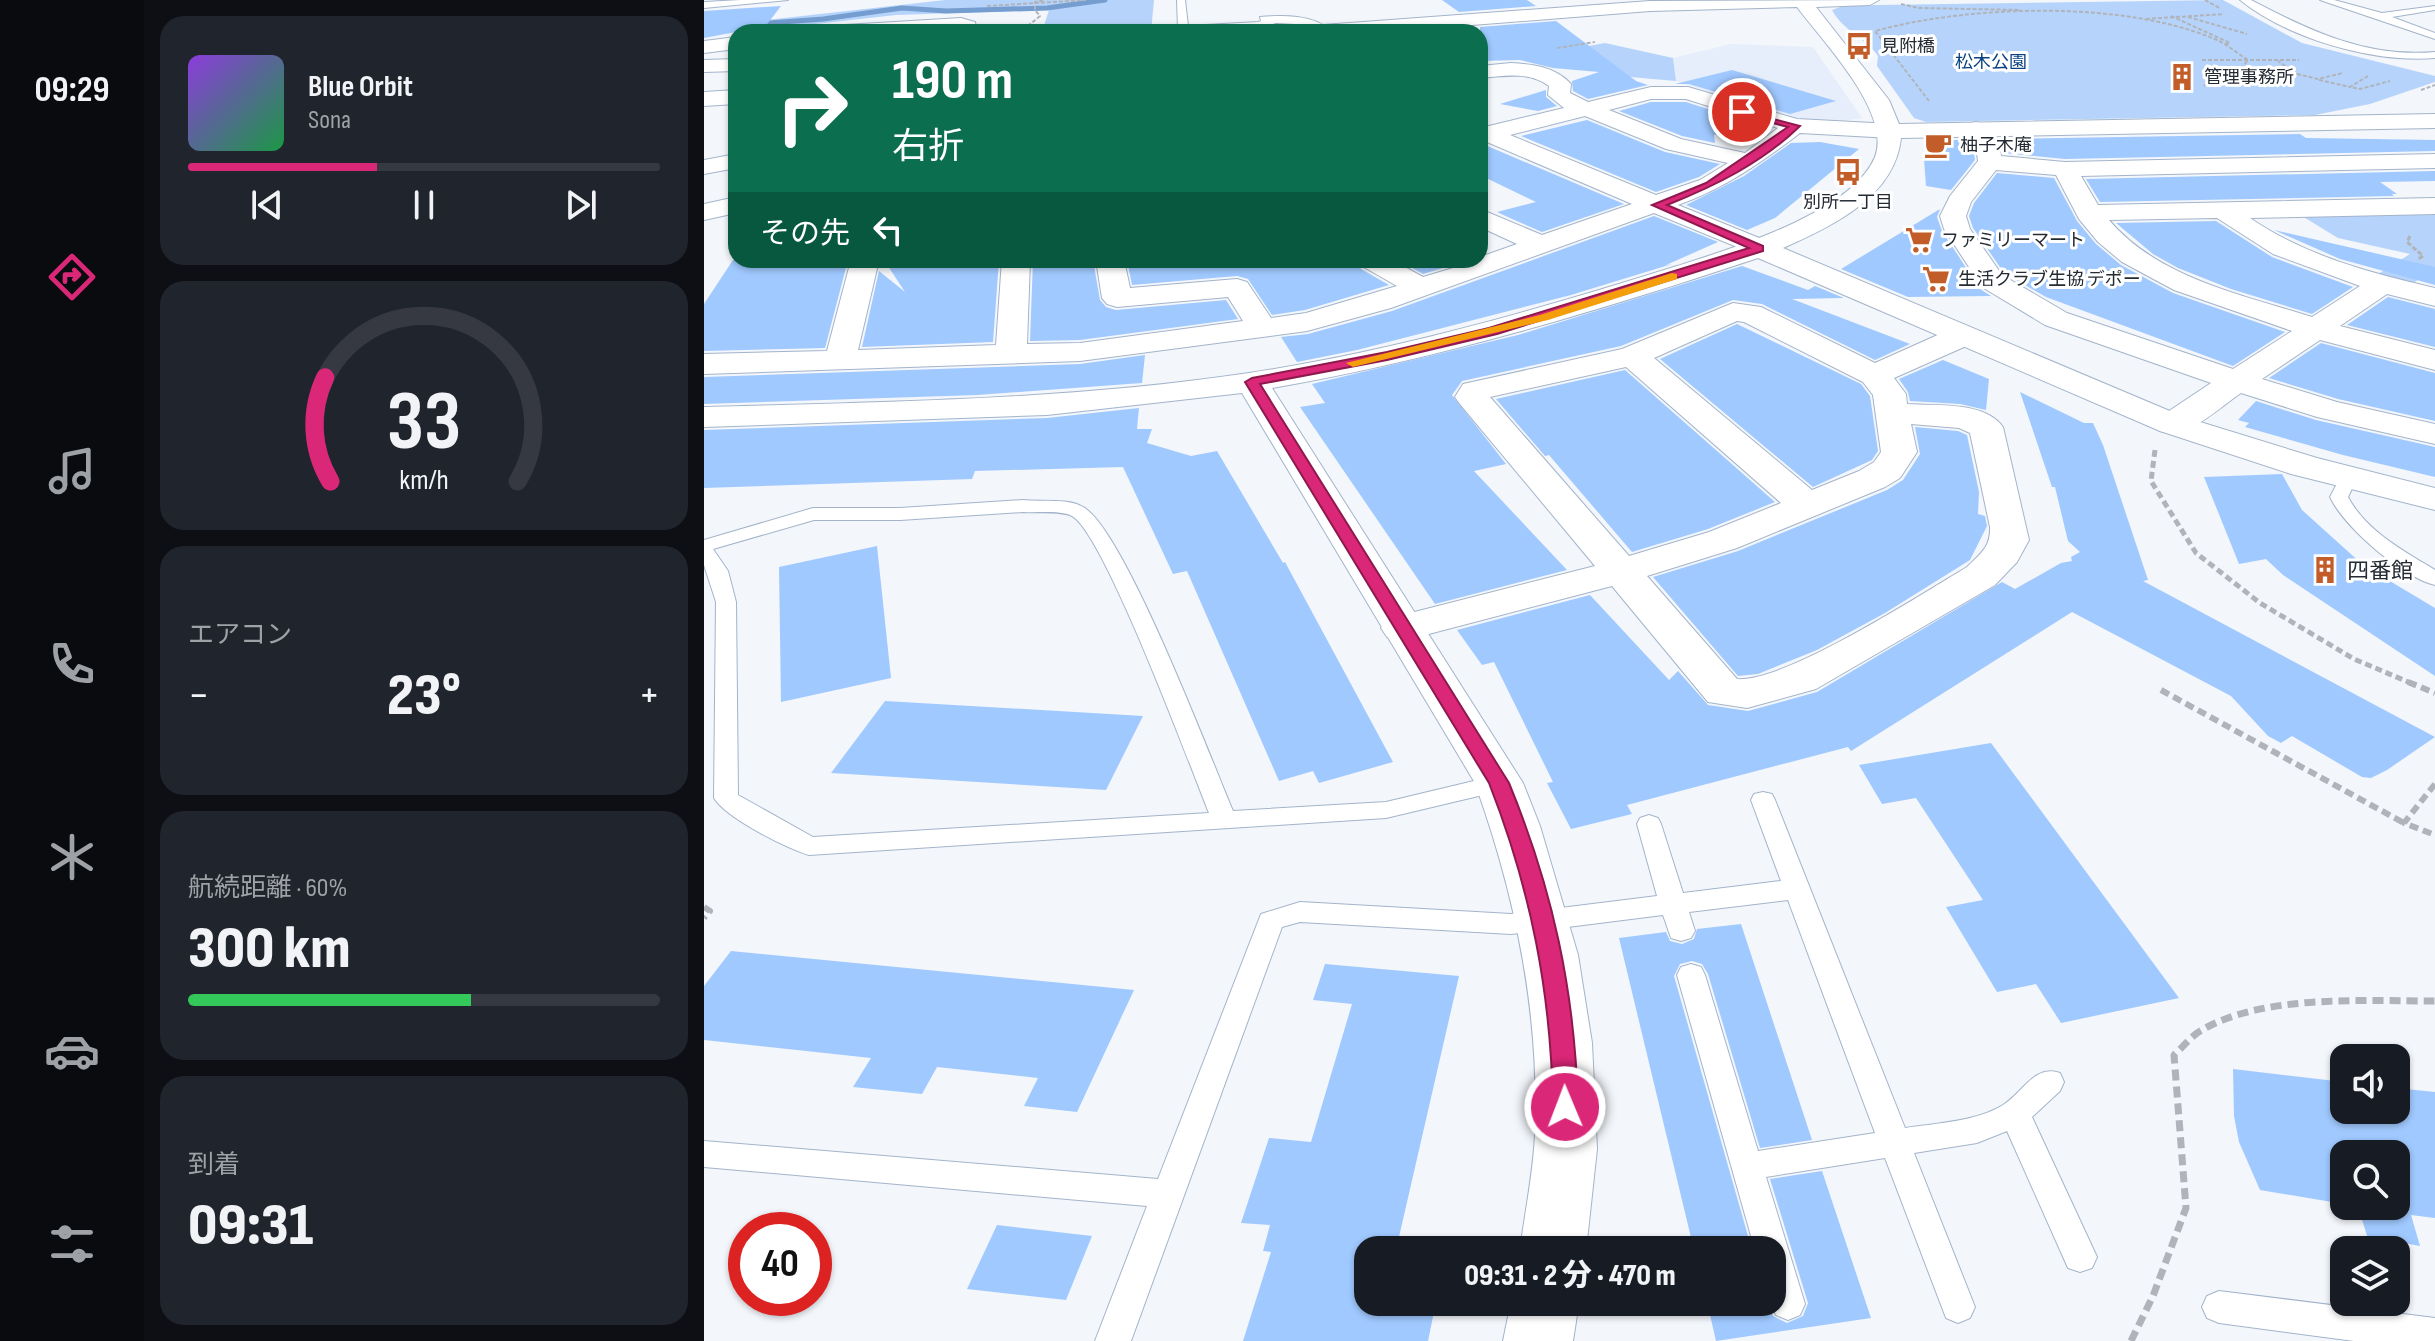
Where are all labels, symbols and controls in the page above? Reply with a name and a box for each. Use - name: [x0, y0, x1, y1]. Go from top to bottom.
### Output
- bus stop icon: 見附橋: [1844, 31, 1874, 61]
- place label: 見附橋: [1881, 36, 1935, 57]
- text: 190 m: [892, 48, 1013, 115]
- park label: 松木公園: [1955, 52, 2027, 73]
- icon: right: [760, 56, 864, 160]
- building icon: 管理事務所: [2167, 62, 2197, 92]
- place label: 管理事務所: [2204, 67, 2294, 88]
- text: 09:29: [34, 69, 110, 112]
- text: Blue Orbit: [308, 69, 413, 105]
- pin: [1708, 78, 1776, 146]
- icon: arrive: [1720, 90, 1764, 134]
- text: Sona: [308, 105, 351, 136]
- text: 右折: [892, 126, 964, 169]
- cafe icon: 柚子木庵: [1923, 130, 1953, 160]
- place label: 柚子木庵: [1960, 135, 2032, 156]
- bus stop icon: 別所一丁目: [1833, 157, 1863, 187]
- icon: previous: [245, 183, 289, 227]
- icon: pause: [402, 183, 446, 227]
- icon: next: [559, 183, 603, 227]
- place label: 別所一丁目: [1803, 192, 1893, 213]
- icon: left: [866, 208, 910, 252]
- text: その先: [760, 216, 850, 252]
- supermarket icon: ファミリーマート: [1904, 225, 1934, 255]
- place label: ファミリーマート: [1941, 230, 2085, 251]
- icon: directions: [44, 249, 100, 305]
- supermarket icon: 生活クラブ生協 デポー: [1921, 264, 1951, 294]
- place label: 生活クラブ生協 デポー: [1958, 269, 2141, 290]
- text: 33: [387, 372, 461, 472]
- icon: music: [44, 443, 100, 499]
- text: km/h: [399, 463, 449, 498]
- building icon: 四番館: [2310, 555, 2340, 585]
- place label: 四番館: [2347, 558, 2413, 585]
- text: エアコン: [188, 620, 292, 651]
- icon: phone: [44, 636, 100, 692]
- text: 23°: [387, 660, 461, 732]
- text: −: [188, 669, 210, 722]
- text: +: [638, 669, 660, 722]
- icon: climate: [44, 829, 100, 885]
- text: 航続距離 · 60%: [188, 873, 347, 904]
- text: 300 km: [188, 913, 351, 985]
- icon: car: [44, 1023, 100, 1079]
- map controls: [2330, 1044, 2410, 1316]
- button: sound: [2330, 1044, 2410, 1124]
- position arrow: [1523, 1065, 1607, 1149]
- button: search: [2330, 1140, 2410, 1220]
- text: 到着: [188, 1150, 240, 1181]
- text: 09:31: [188, 1190, 313, 1262]
- speed limit sign: 40: [728, 1212, 832, 1316]
- icon: filters: [44, 1216, 100, 1272]
- button: layers: [2330, 1236, 2410, 1316]
- text: 09:31 · 2 分 · 470 m: [1464, 1258, 1676, 1294]

